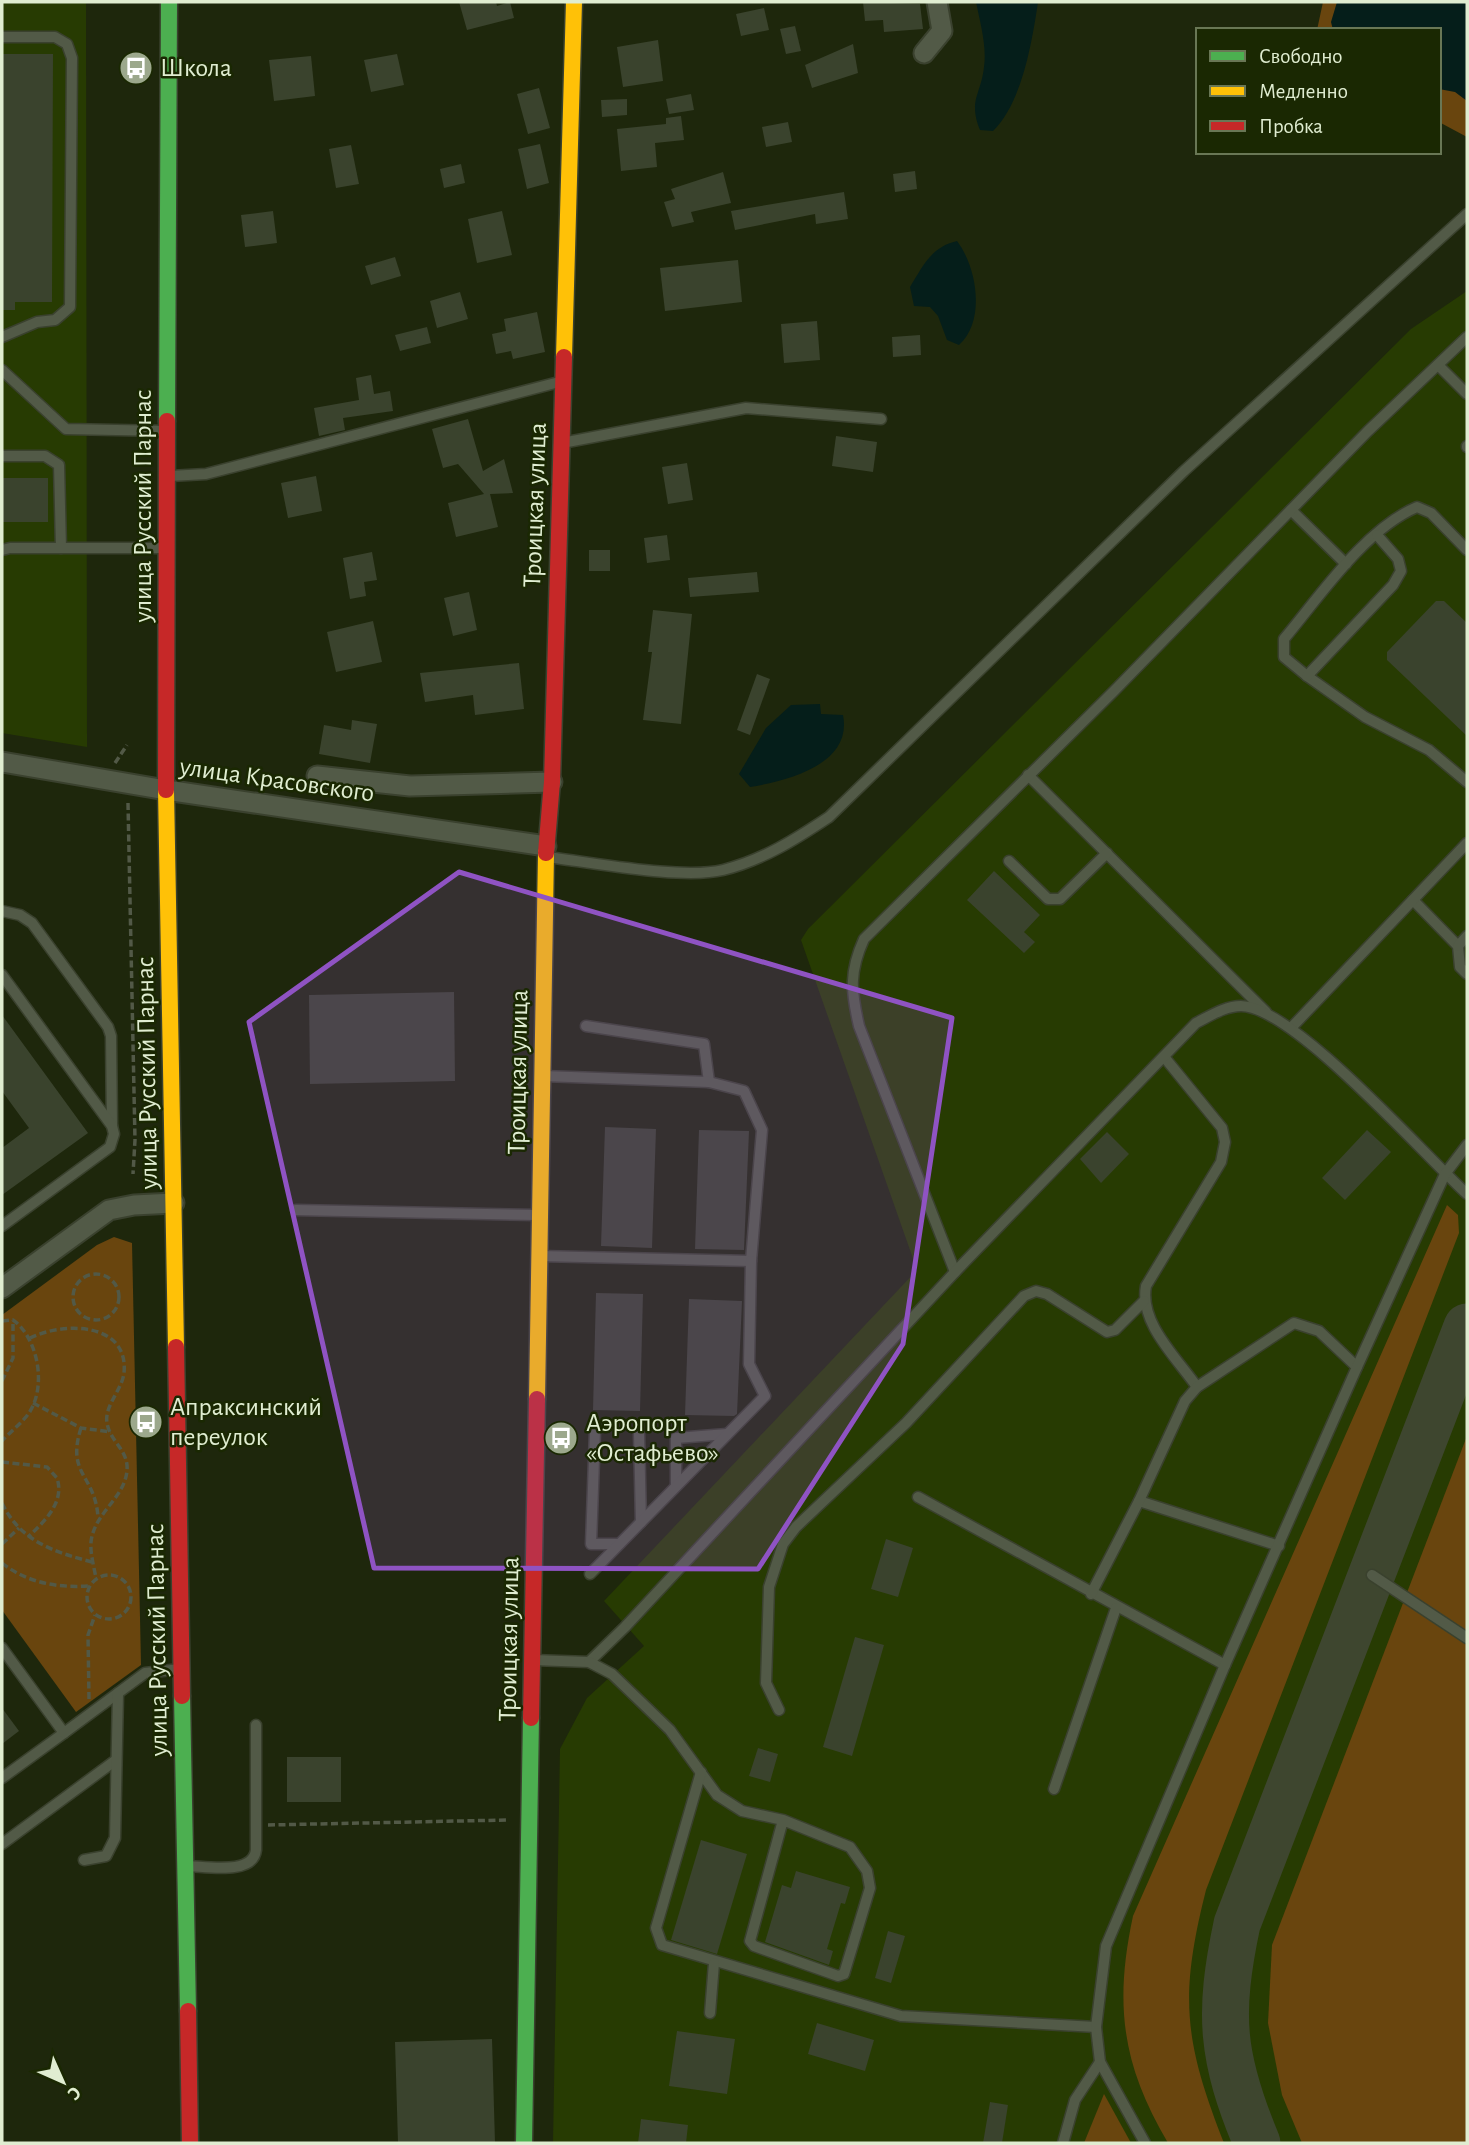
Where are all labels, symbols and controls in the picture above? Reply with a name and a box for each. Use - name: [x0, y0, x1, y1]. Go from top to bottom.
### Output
- legend: [1196, 28, 1441, 154]
- text: Свободно: [1259, 46, 1343, 67]
- bus stop icon: Школа: [117, 49, 155, 87]
- place label: Школа: [160, 55, 232, 81]
- text: Медленно: [1259, 81, 1348, 102]
- text: Пробка: [1259, 116, 1323, 137]
- street label: улица Русский Парнас: [130, 390, 156, 623]
- street label: Троицкая улица: [519, 422, 551, 588]
- street label: улица Красовского: [177, 753, 376, 807]
- street label: улица Русский Парнас: [132, 956, 162, 1191]
- street label: Троицкая улица: [504, 989, 532, 1155]
- place label: Апраксинский переулок: [170, 1394, 322, 1450]
- bus stop icon: Апраксинский переулок: [127, 1403, 165, 1441]
- place label: Аэропорт «Остафьево»: [586, 1410, 719, 1466]
- bus stop icon: Аэропорт «Остафьево»: [542, 1419, 580, 1457]
- street label: улица Русский Парнас: [142, 1523, 172, 1758]
- street label: Троицкая улица: [495, 1556, 523, 1722]
- north arrow: [28, 2047, 98, 2117]
- text: С: [64, 2083, 84, 2103]

